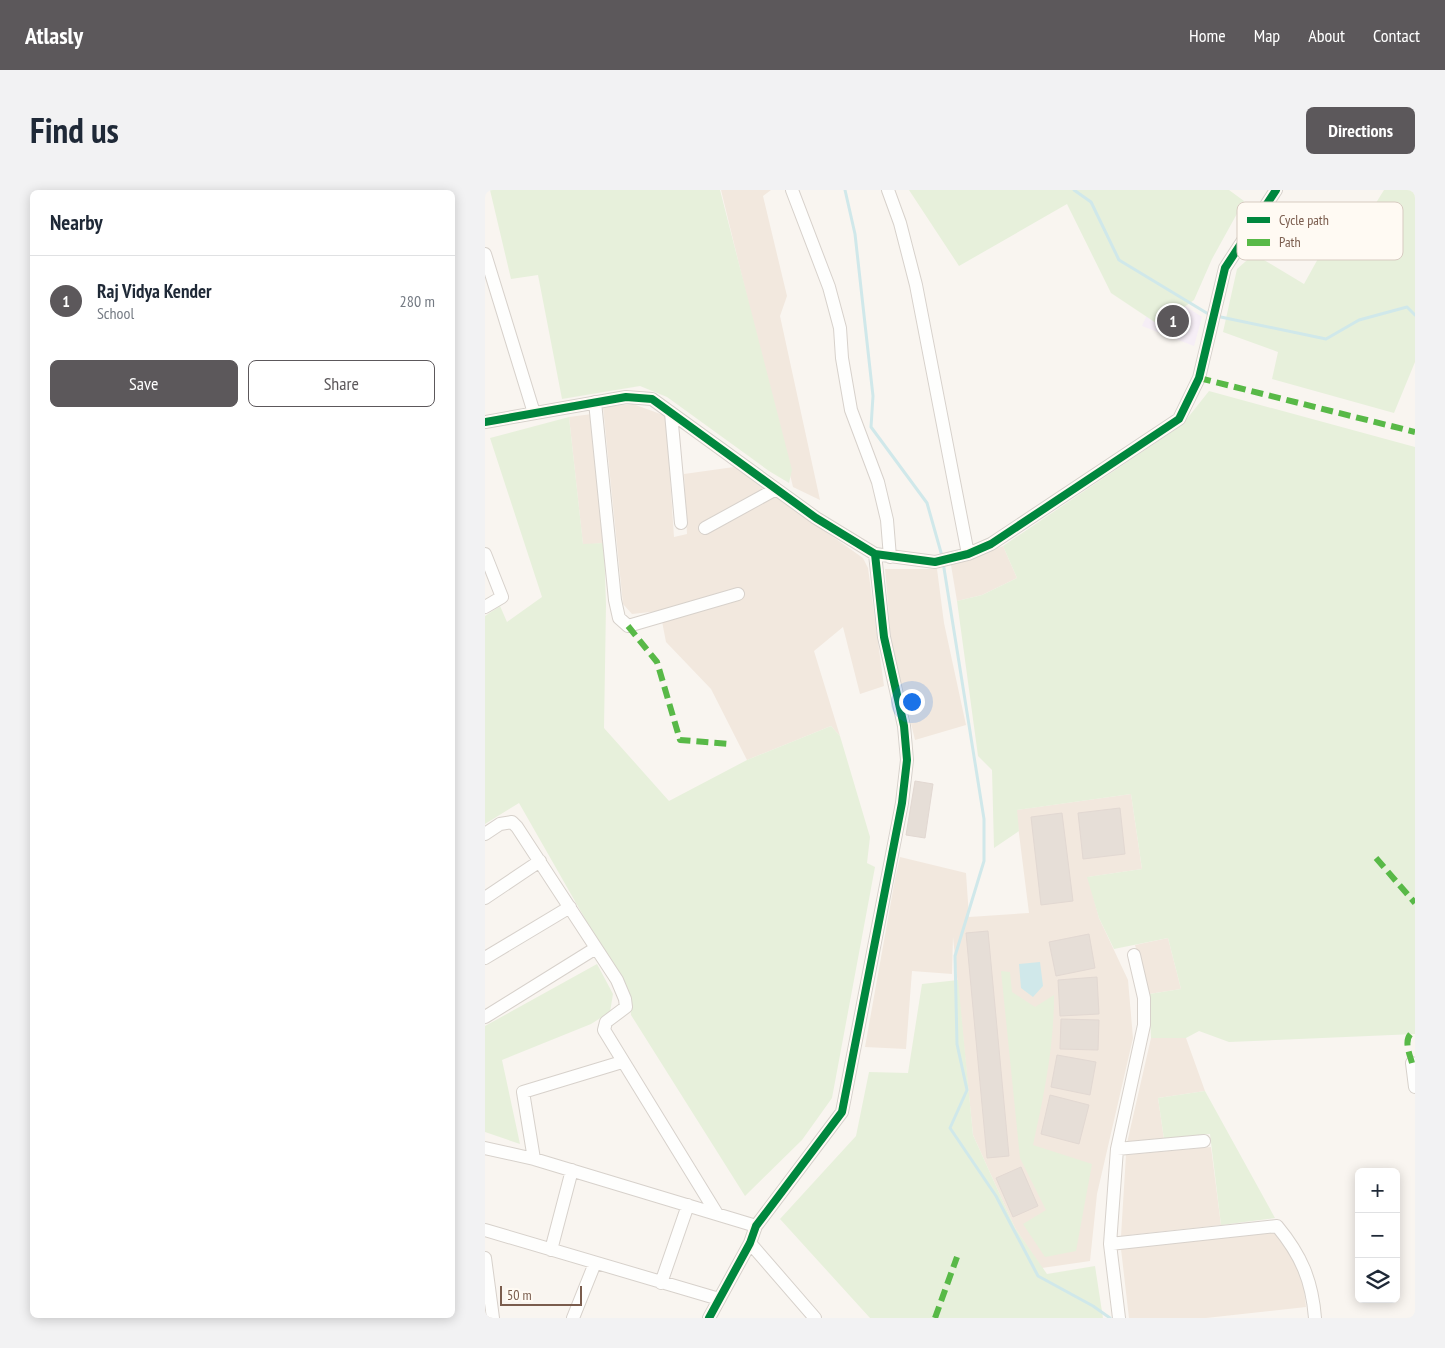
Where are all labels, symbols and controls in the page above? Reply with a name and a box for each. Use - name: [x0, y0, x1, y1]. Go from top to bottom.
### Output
- text: Atlasly: [25, 20, 83, 51]
- text: Home: [1189, 24, 1226, 47]
- text: Map: [1254, 24, 1280, 47]
- text: About: [1308, 24, 1345, 47]
- text: Contact: [1373, 24, 1420, 47]
- text: Find us: [30, 107, 119, 153]
- button: Directions: [1306, 107, 1415, 154]
- legend: [1237, 202, 1403, 260]
- text: Nearby: [50, 209, 103, 236]
- text: Cycle path: [1279, 211, 1329, 229]
- text: Path: [1279, 233, 1301, 251]
- text: Raj Vidya Kender: [97, 279, 212, 303]
- text: 1: [62, 291, 70, 311]
- text: 280 m: [400, 291, 435, 311]
- pin: 1: [1157, 302, 1189, 340]
- text: School: [97, 303, 134, 323]
- button: Save: [50, 360, 238, 407]
- button: Share: [248, 360, 435, 407]
- your location: [899, 689, 925, 715]
- map controls: [1355, 1168, 1400, 1303]
- button: +: [1355, 1168, 1400, 1213]
- button: −: [1355, 1213, 1400, 1258]
- button: layers: [1355, 1258, 1400, 1303]
- scale bar: [500, 1283, 583, 1306]
- text: 50 m: [507, 1286, 532, 1304]

